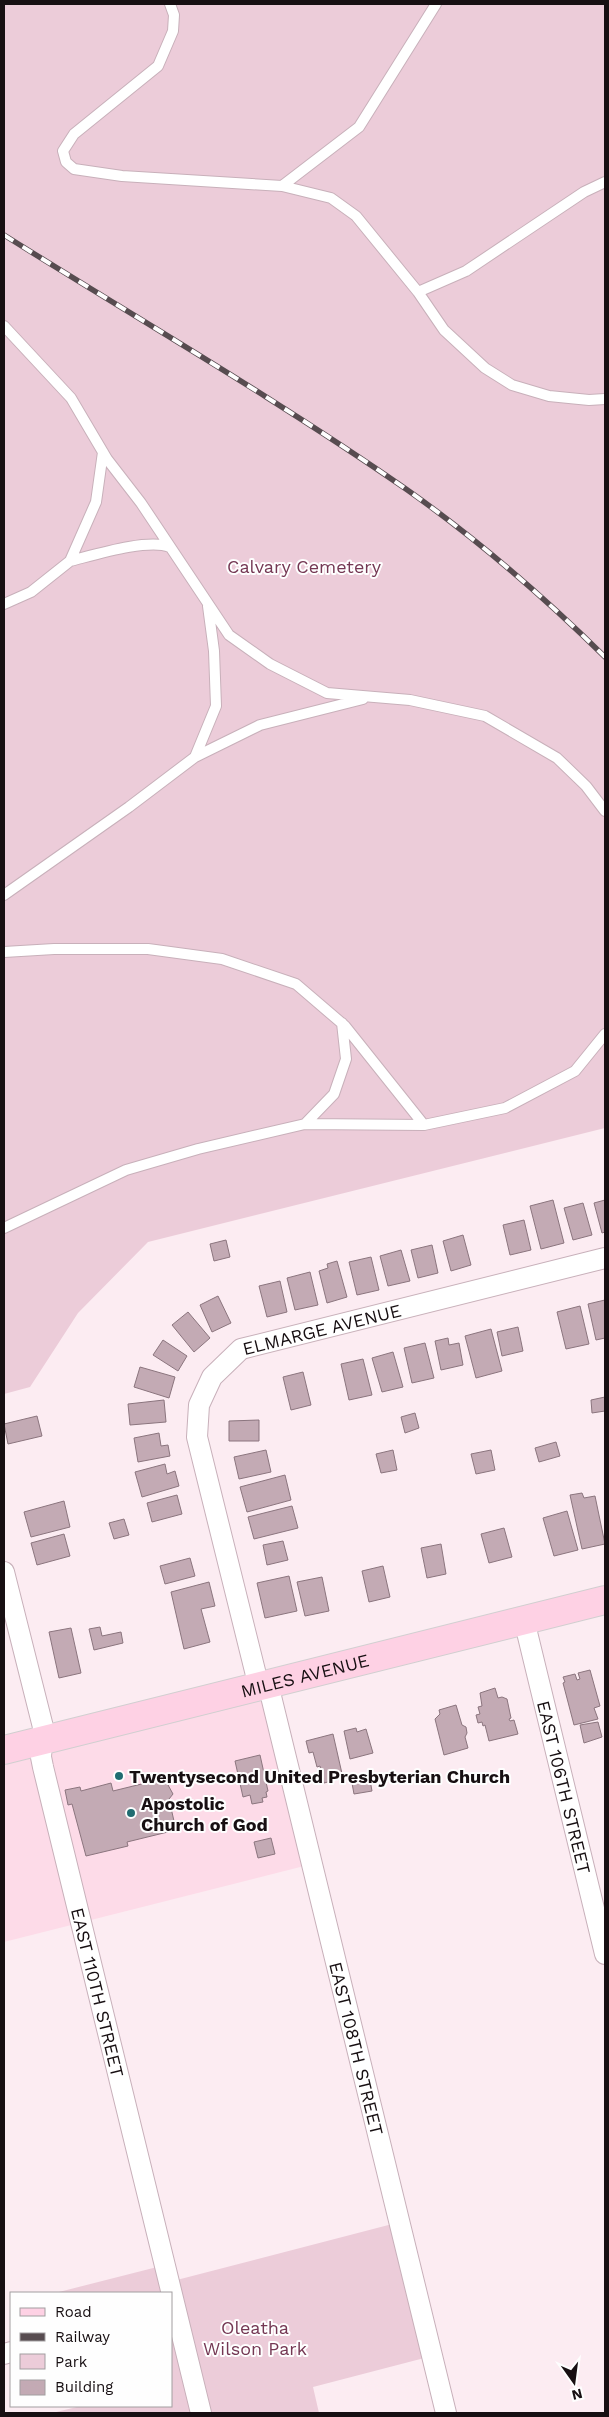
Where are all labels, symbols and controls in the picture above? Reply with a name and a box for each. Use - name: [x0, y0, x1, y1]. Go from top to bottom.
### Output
- park label: Calvary Cemetery: [227, 556, 382, 577]
- street label: ELMARGE AVENUE: [240, 1299, 403, 1359]
- street label: MILES AVENUE: [239, 1649, 371, 1701]
- street label: EAST 106TH STREET: [533, 1698, 596, 1876]
- place label: Twentysecond United Presbyterian Church: [129, 1766, 510, 1787]
- marker: Twentysecond United Presbyterian Church: [113, 1770, 125, 1782]
- place label: Apostolic Church of God: [141, 1793, 268, 1835]
- marker: Apostolic Church of God: [125, 1807, 137, 1819]
- street label: EAST 110TH STREET: [67, 1905, 129, 2079]
- street label: EAST 108TH STREET: [326, 1960, 388, 2137]
- legend: [10, 2292, 172, 2407]
- text: Road: [55, 2303, 92, 2321]
- park label: Oleatha Wilson Park: [203, 2317, 307, 2359]
- text: Railway: [55, 2328, 110, 2346]
- text: Park: [55, 2353, 88, 2371]
- north arrow: [549, 2357, 599, 2407]
- text: Building: [55, 2378, 113, 2396]
- text: N: [570, 2386, 584, 2404]

